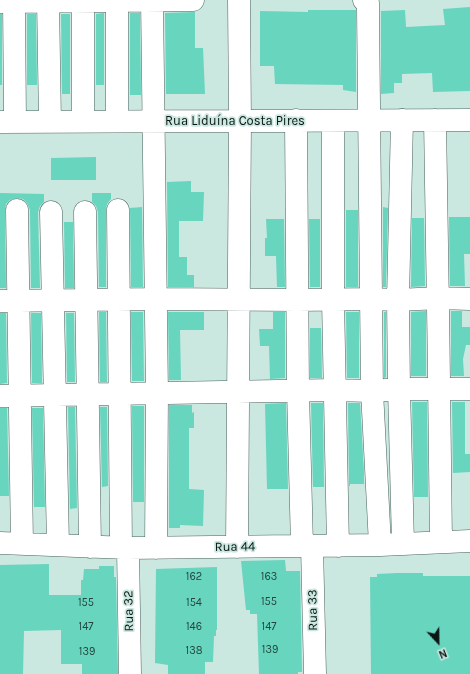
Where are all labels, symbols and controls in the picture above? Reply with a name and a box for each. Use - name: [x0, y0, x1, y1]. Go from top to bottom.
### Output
- street label: Rua Liduína Costa Pires: [165, 113, 305, 129]
- street label: Rua 44: [215, 539, 255, 555]
- house number: 162: [186, 570, 202, 584]
- house number: 163: [261, 570, 277, 584]
- street label: Rua 33: [305, 589, 321, 631]
- street label: Rua 32: [121, 590, 137, 632]
- house number: 155: [261, 595, 277, 609]
- house number: 155: [78, 596, 94, 610]
- house number: 154: [186, 596, 202, 610]
- house number: 147: [79, 620, 93, 634]
- house number: 146: [186, 620, 202, 634]
- house number: 147: [262, 620, 276, 634]
- north arrow: [418, 622, 458, 662]
- house number: 139: [262, 643, 278, 657]
- house number: 138: [186, 644, 202, 658]
- house number: 139: [79, 645, 95, 659]
- text: N: [437, 646, 449, 661]

